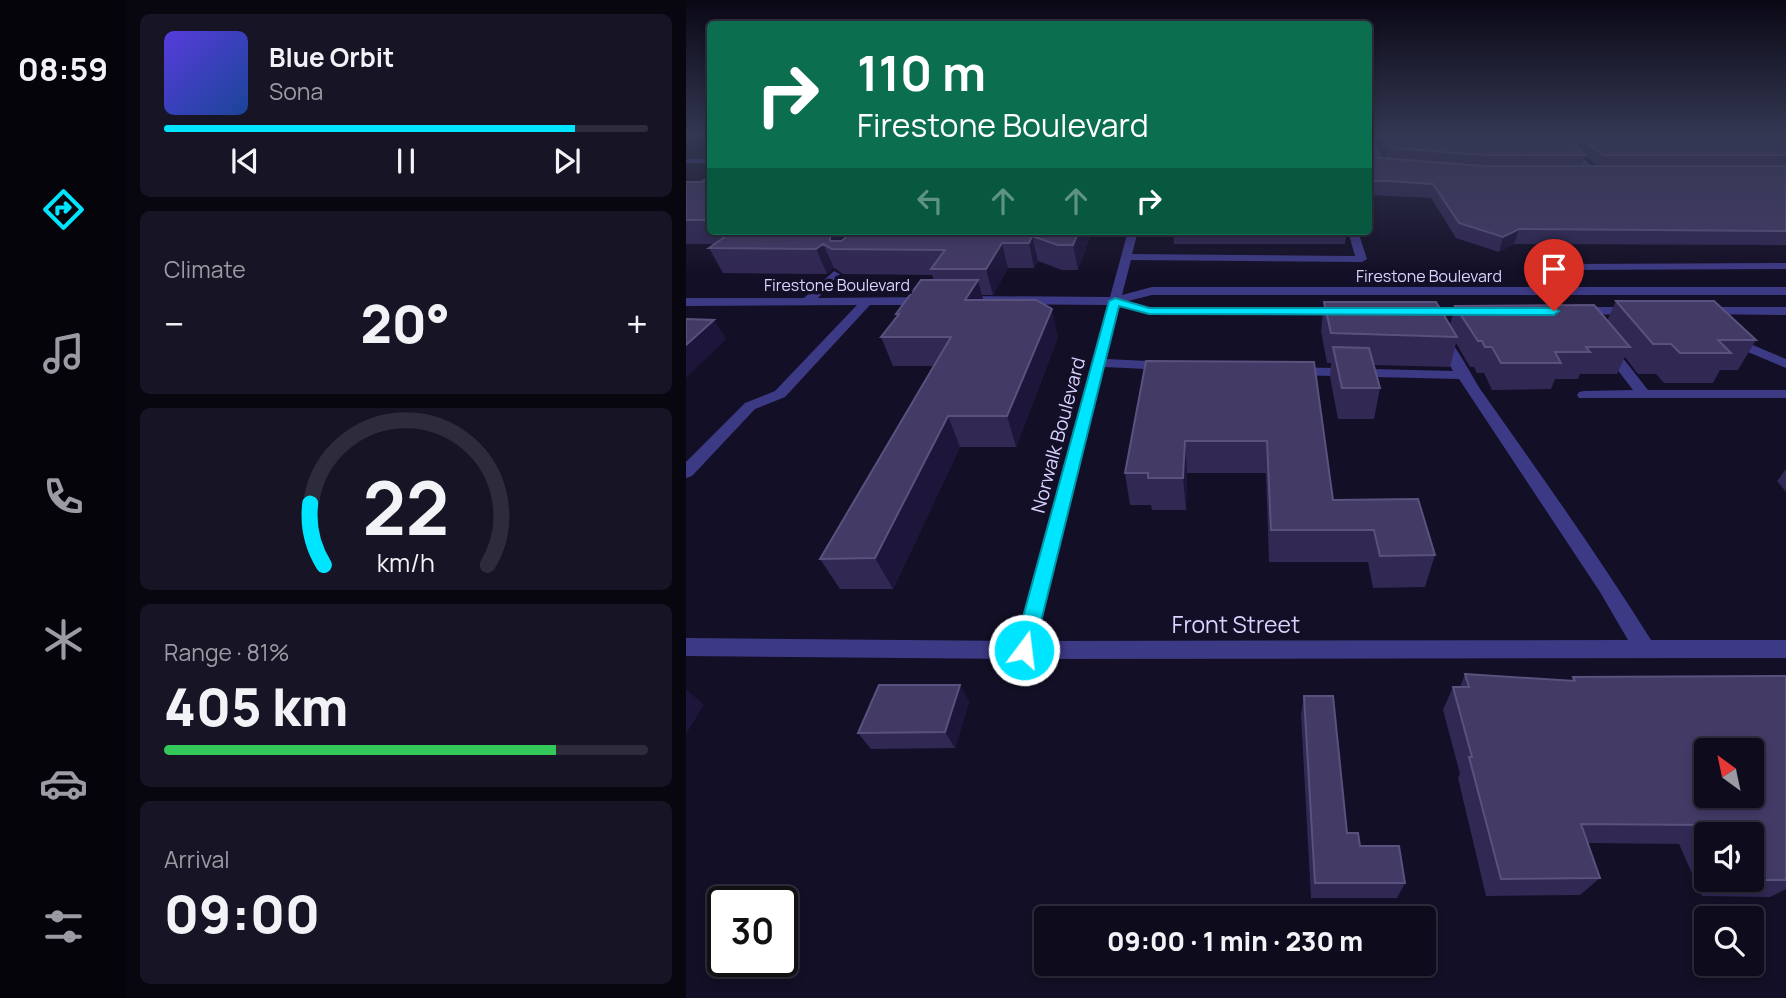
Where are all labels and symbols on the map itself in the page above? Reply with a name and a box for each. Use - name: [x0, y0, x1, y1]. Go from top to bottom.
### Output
- pin: [1524, 239, 1584, 311]
- street label: Firestone Boulevard: [1356, 265, 1502, 287]
- street label: Firestone Boulevard: [764, 274, 910, 296]
- street label: Norwalk Boulevard: [1025, 354, 1091, 516]
- street label: Front Street: [1172, 608, 1300, 640]
- position arrow: [987, 613, 1061, 687]
- north arrow: [1694, 738, 1764, 808]
- speed limit sign: 30: [707, 886, 798, 977]

